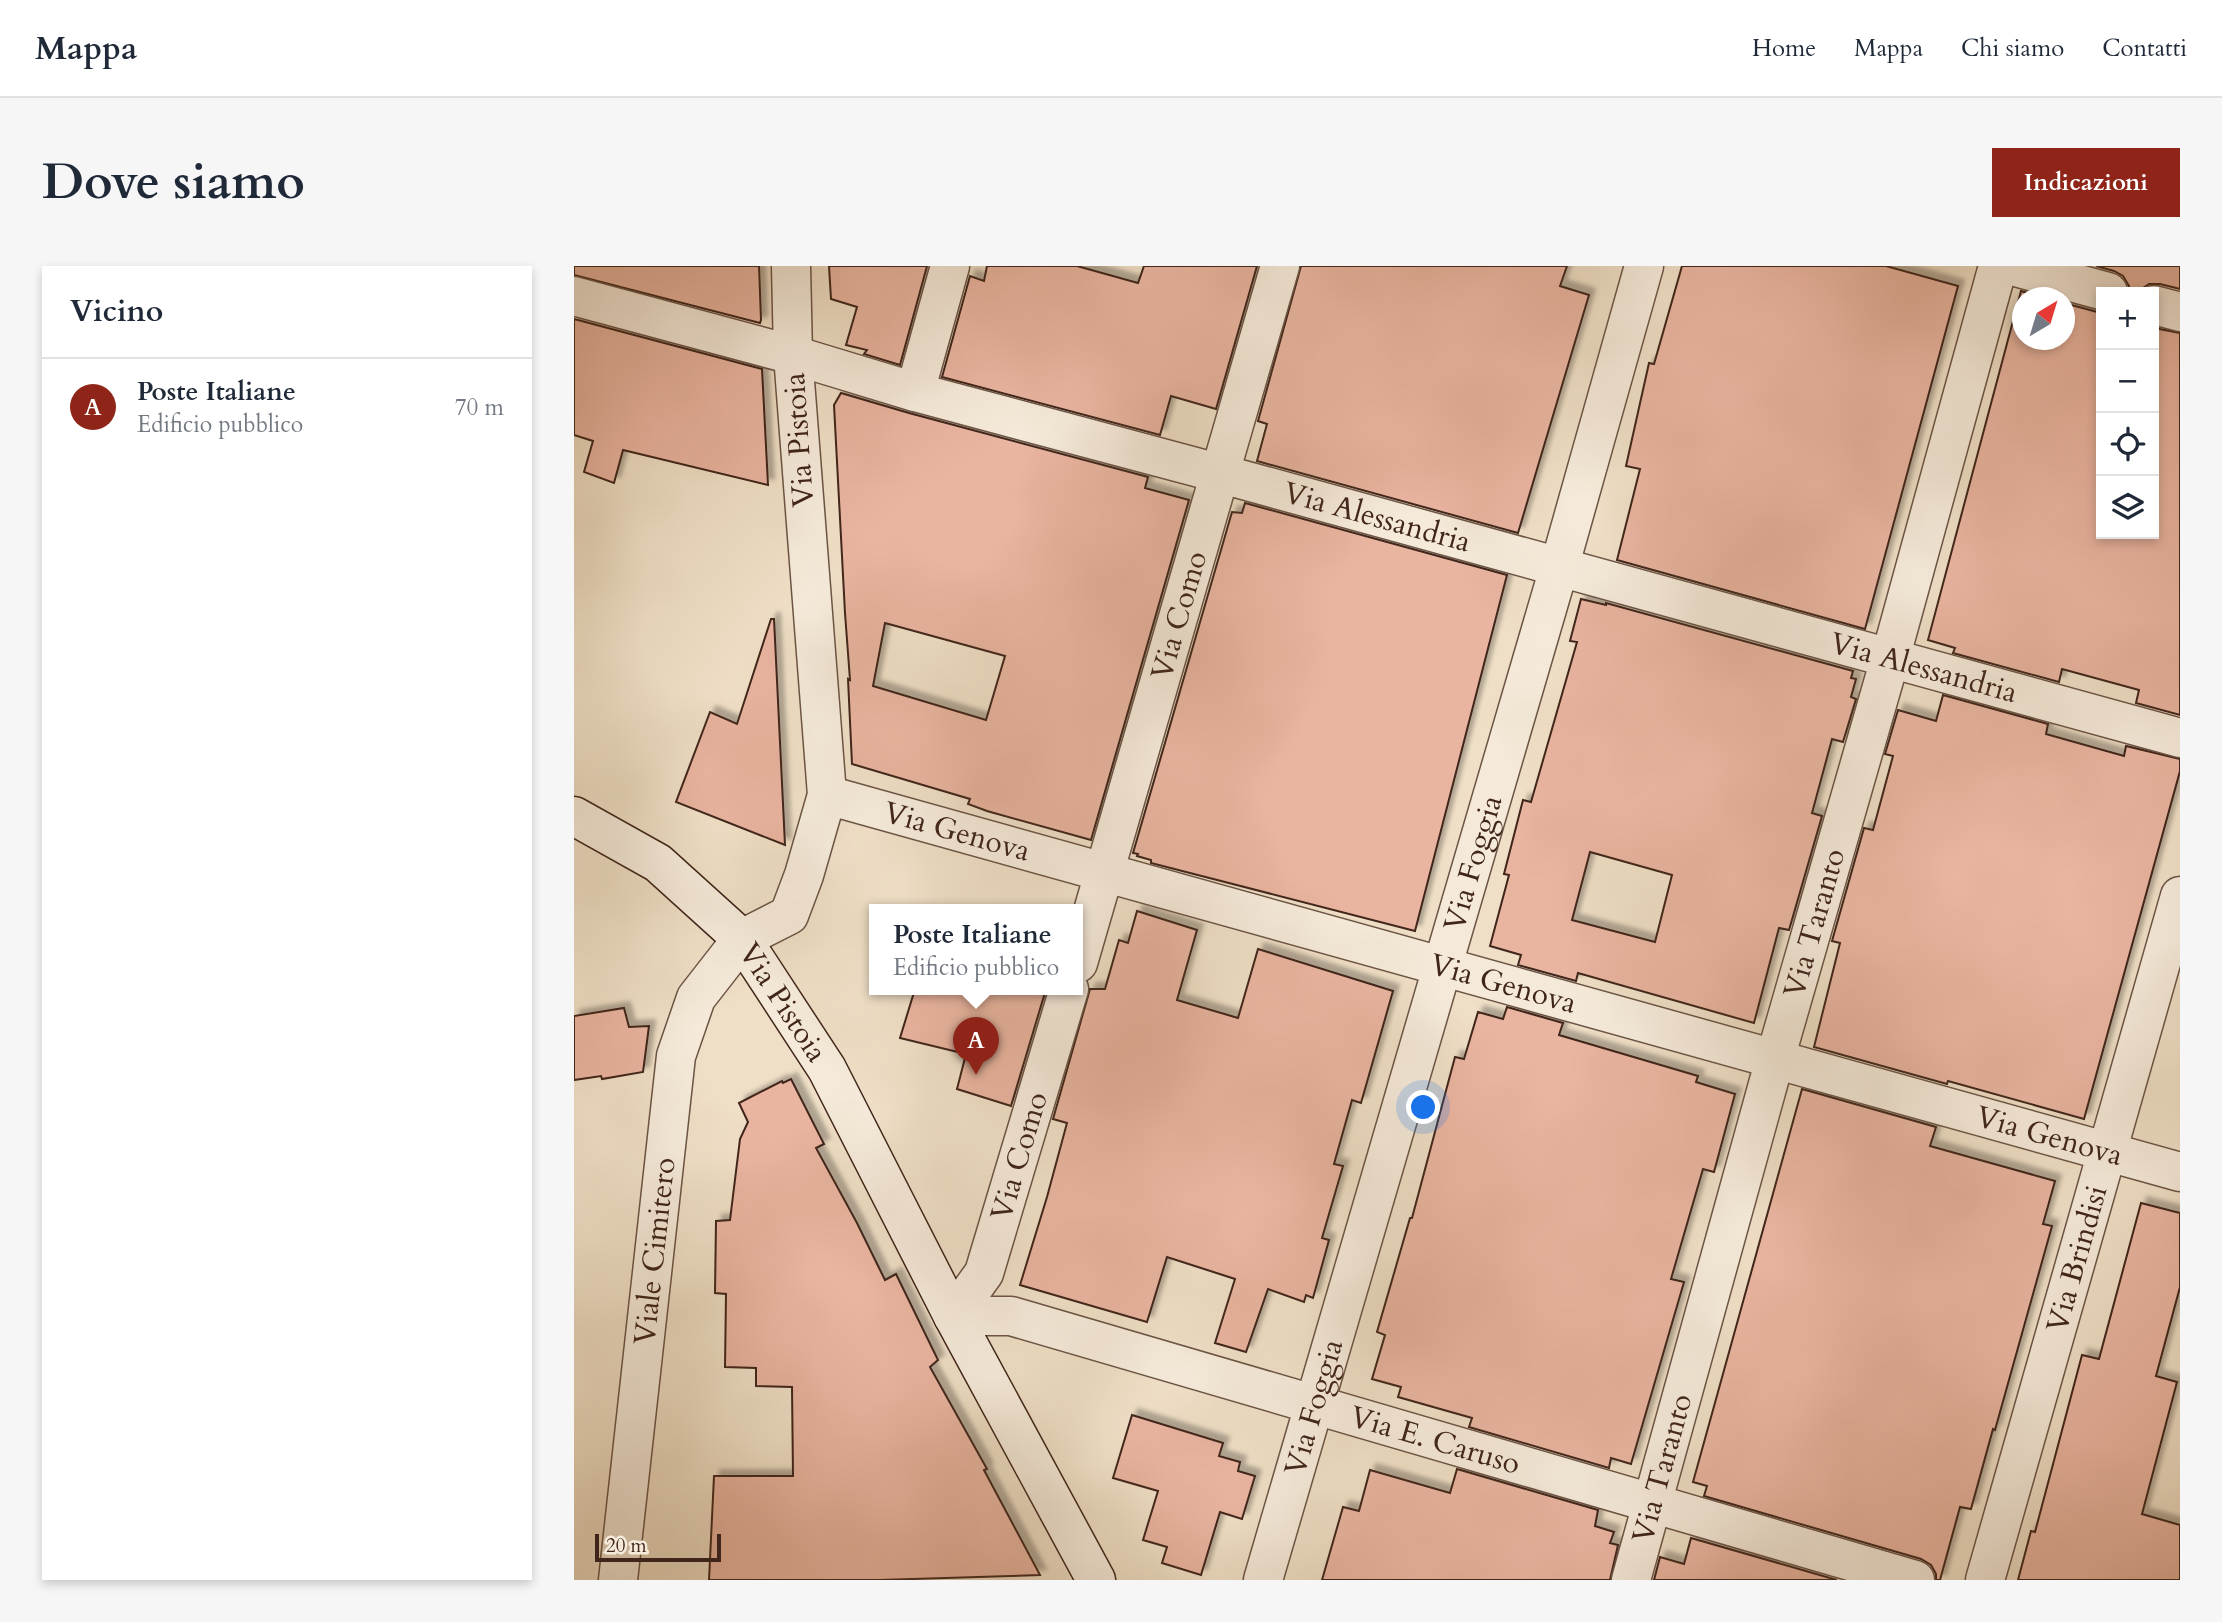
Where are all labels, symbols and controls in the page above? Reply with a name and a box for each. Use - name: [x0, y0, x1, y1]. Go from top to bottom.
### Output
- text: Mappa: [35, 26, 137, 71]
- text: Home: [1752, 32, 1816, 65]
- text: Mappa: [1854, 32, 1923, 65]
- text: Chi siamo: [1961, 32, 2064, 65]
- text: Contatti: [2102, 32, 2187, 65]
- button: Indicazioni: [1992, 148, 2180, 217]
- text: Dove siamo: [42, 149, 305, 216]
- north arrow: [2012, 287, 2075, 350]
- map controls: [2096, 287, 2159, 539]
- button: +: [2096, 287, 2159, 350]
- text: Vicino: [70, 291, 163, 332]
- button: −: [2096, 350, 2159, 413]
- street label: Via Pistoia: [774, 371, 824, 509]
- text: Poste Italiane: [137, 374, 296, 409]
- text: A: [84, 392, 102, 423]
- text: 70 m: [455, 392, 504, 423]
- text: Edificio pubblico: [137, 409, 303, 440]
- button: locate: [2096, 413, 2159, 476]
- street label: Via Alessandria: [1279, 472, 1475, 562]
- button: layers: [2096, 476, 2159, 539]
- street label: Via Como: [1141, 546, 1217, 685]
- street label: Via Alessandria: [1826, 622, 2022, 713]
- street label: Via Foggia: [1433, 790, 1512, 936]
- street label: Via Genova: [879, 791, 1035, 871]
- street label: Via Taranto: [1773, 844, 1855, 1002]
- popup: [869, 904, 1083, 995]
- text: Poste Italiane: [893, 917, 1052, 952]
- street label: Via Pistoia: [729, 935, 837, 1070]
- street label: Via Genova: [1425, 944, 1581, 1023]
- text: Edificio pubblico: [893, 952, 1059, 983]
- pin: A: [953, 1017, 999, 1075]
- street label: Via Como: [980, 1087, 1058, 1225]
- your location: [1406, 1090, 1440, 1124]
- street label: Via Genova: [1972, 1096, 2127, 1176]
- street label: Viale Cimitero: [624, 1155, 685, 1347]
- street label: Via Brindisi: [2036, 1180, 2117, 1337]
- street label: Via Foggia: [1274, 1334, 1353, 1480]
- street label: Via Taranto: [1622, 1389, 1702, 1547]
- street label: Via E. Caruso: [1345, 1396, 1525, 1484]
- scale bar: [595, 1531, 721, 1563]
- text: 20 m: [606, 1533, 647, 1559]

